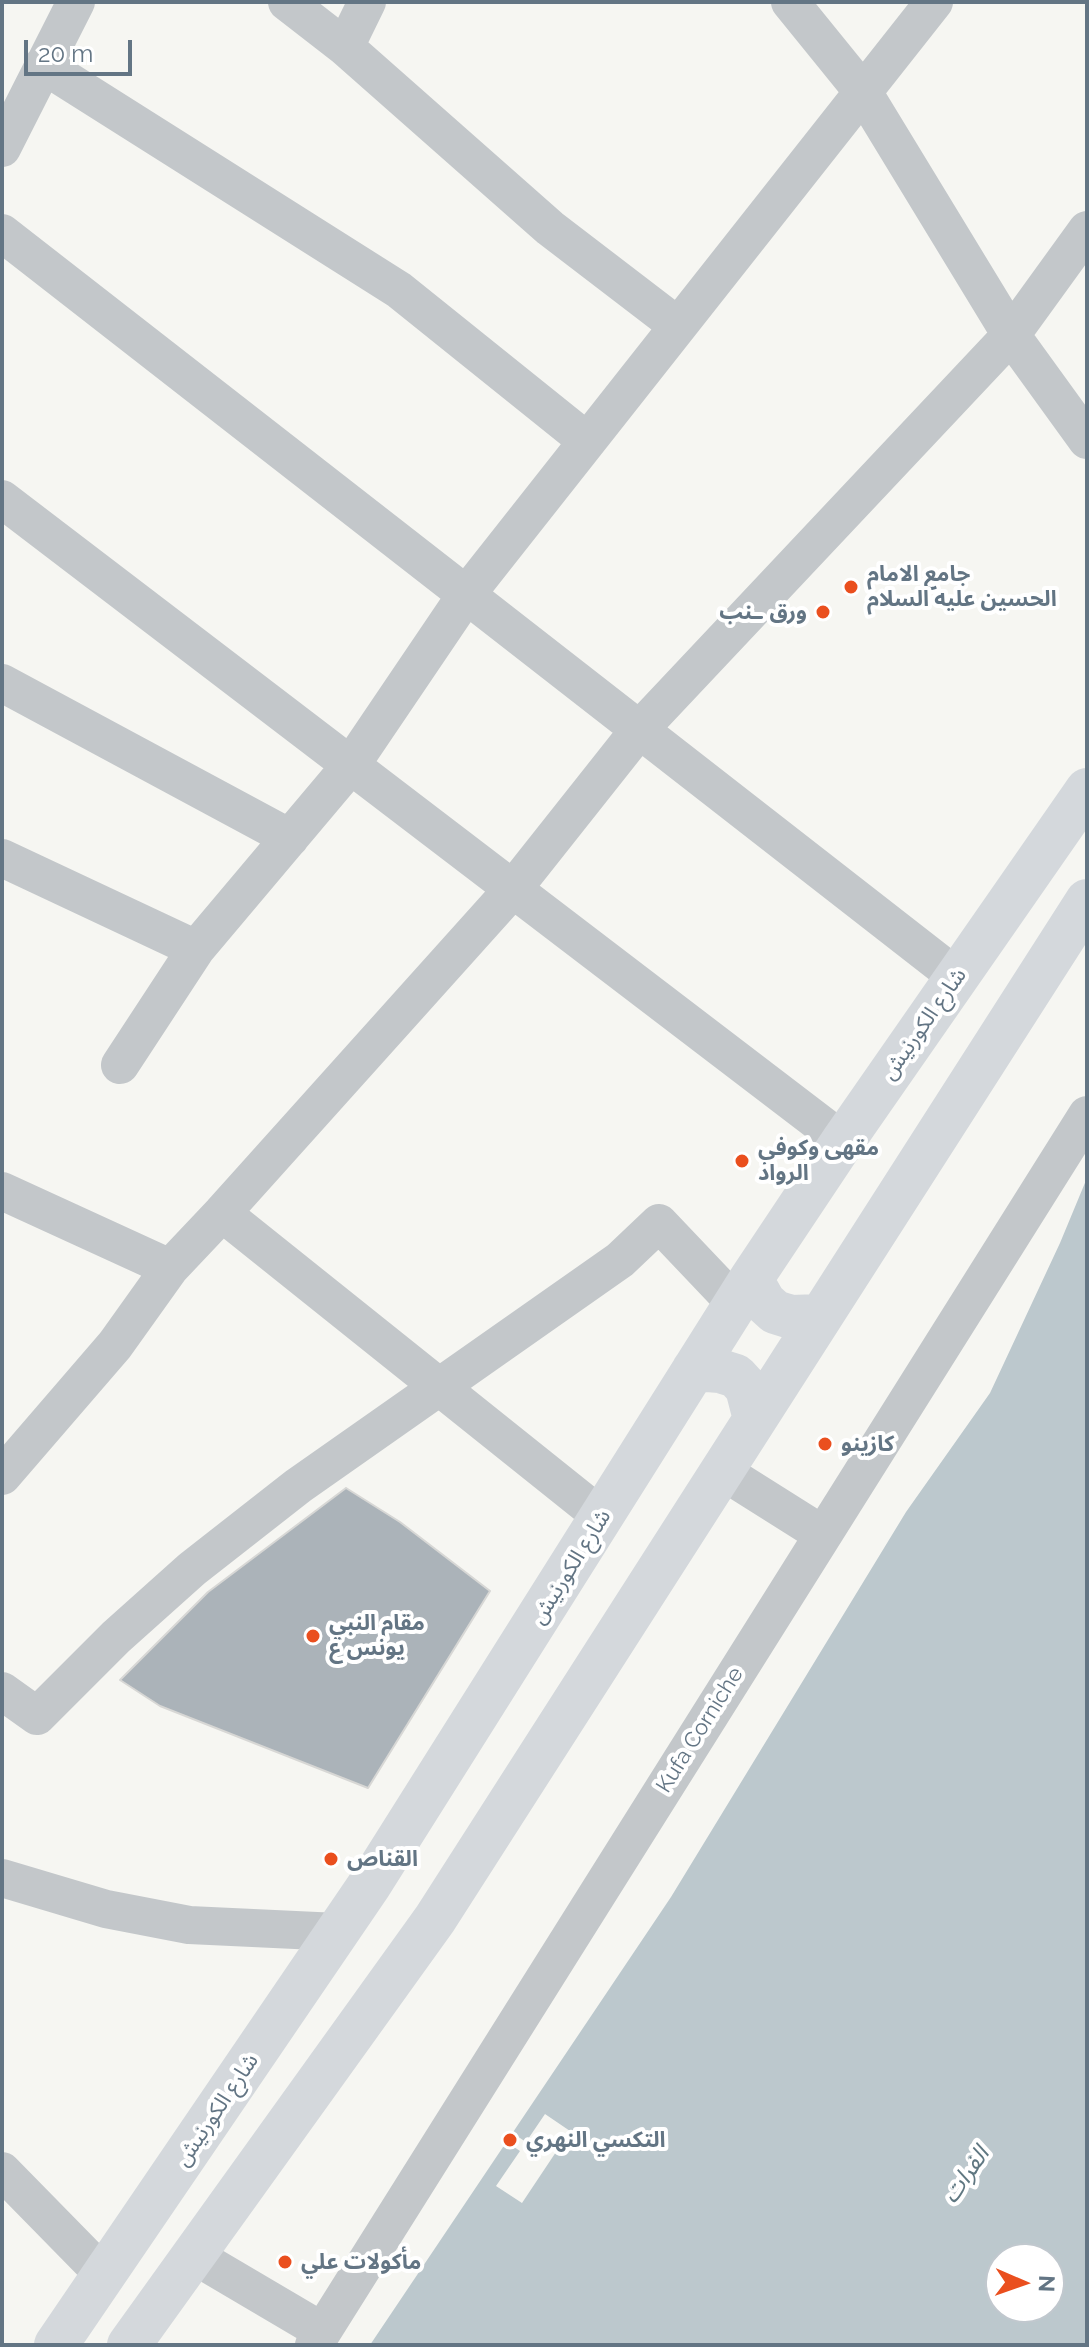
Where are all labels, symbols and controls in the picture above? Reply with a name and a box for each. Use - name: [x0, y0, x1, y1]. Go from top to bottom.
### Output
- scale bar: [28, 24, 136, 74]
- text: 20 m: [38, 39, 93, 68]
- place label: جامع الامام الحسين عليه السلام: [867, 561, 1057, 612]
- marker: جامع الامام الحسين عليه السلام: [842, 578, 860, 596]
- place label: ورق ـنب: [719, 599, 807, 625]
- marker: ورق ـنب: [814, 603, 832, 621]
- street label: شارع الكورنيش: [876, 963, 972, 1085]
- place label: مقهى وكوفي الرواد: [758, 1135, 879, 1186]
- marker: مقهى وكوفي الرواد: [733, 1152, 751, 1170]
- place label: كازينو: [841, 1431, 894, 1457]
- marker: كازينو: [816, 1435, 834, 1453]
- street label: شارع الكورنيش: [525, 1505, 617, 1629]
- place label: مقام النبي يونس ع: [329, 1610, 425, 1662]
- marker: مقام النبي يونس ع: [304, 1627, 322, 1645]
- street label: Kufa Corniche: [651, 1662, 749, 1798]
- place label: القناص: [347, 1846, 418, 1872]
- marker: القناص: [322, 1850, 340, 1868]
- street label: شارع الكورنيش: [170, 2049, 264, 2171]
- place label: التكسي النهري: [526, 2127, 666, 2153]
- marker: التكسي النهري: [501, 2131, 519, 2149]
- water label: الفرات: [936, 2141, 996, 2209]
- north arrow: [985, 2243, 1065, 2323]
- place label: مأكولات علي: [301, 2249, 421, 2275]
- marker: مأكولات علي: [276, 2253, 294, 2271]
- text: N: [1034, 2275, 1060, 2293]

